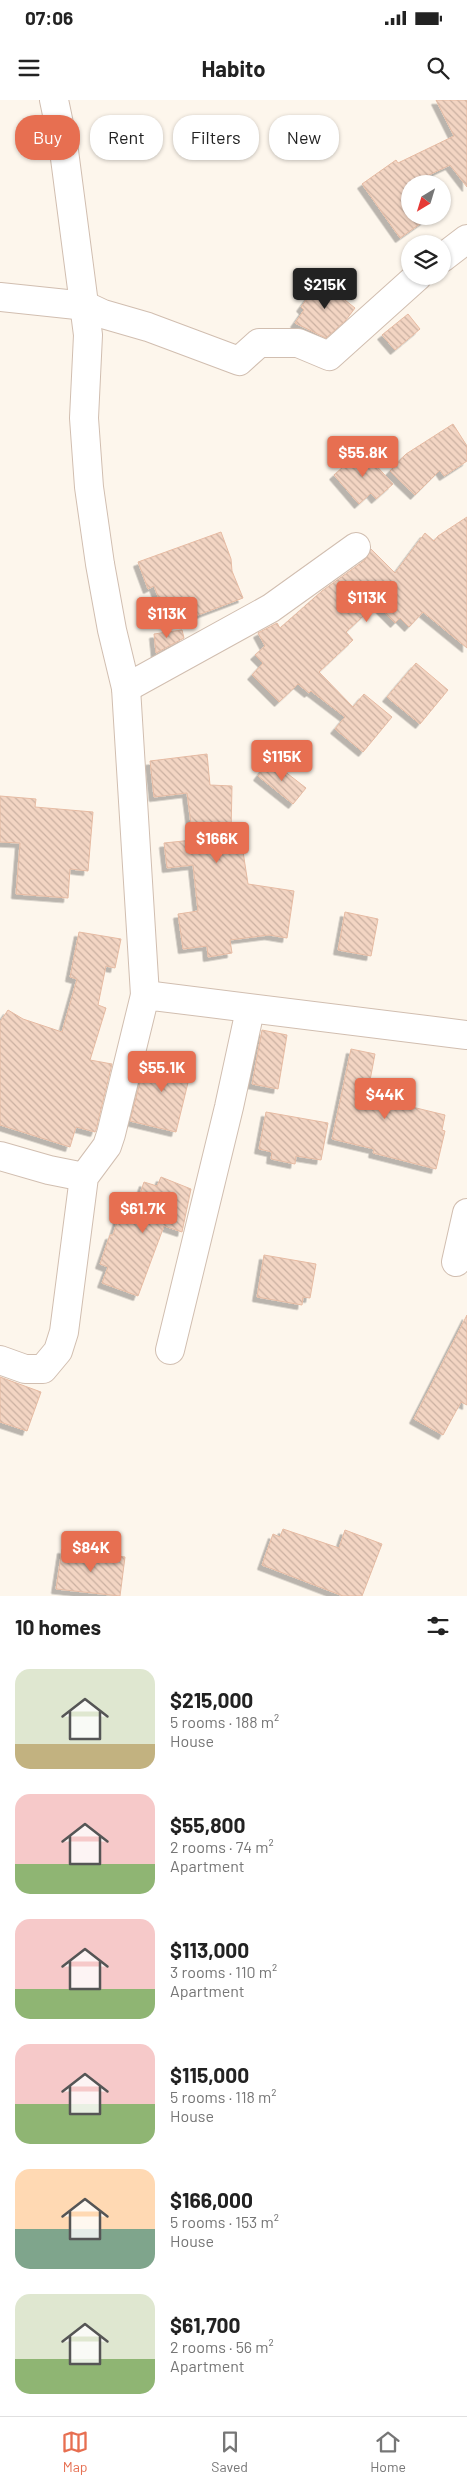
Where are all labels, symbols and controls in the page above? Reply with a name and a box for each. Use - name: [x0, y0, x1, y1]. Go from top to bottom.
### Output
- text: 07:06: [25, 6, 73, 29]
- icon: menu: [15, 54, 43, 82]
- icon: search: [424, 54, 452, 82]
- text: Habito: [202, 55, 265, 81]
- chip: Buy: [15, 115, 80, 160]
- chip: Rent: [90, 115, 163, 160]
- chip: Filters: [173, 115, 259, 160]
- chip: New: [269, 115, 339, 160]
- north arrow: [401, 175, 451, 225]
- map controls: [401, 175, 451, 285]
- button: layers: [401, 235, 451, 285]
- pin: $215K: [290, 268, 360, 310]
- text: $215K: [304, 274, 346, 293]
- pin: $55.8K: [322, 436, 404, 478]
- text: $55.8K: [338, 442, 388, 461]
- pin: $113K: [332, 580, 402, 623]
- text: $113K: [347, 587, 387, 606]
- pin: $113K: [132, 596, 202, 639]
- text: $113K: [147, 603, 187, 622]
- pin: $115K: [247, 740, 317, 782]
- text: $115K: [262, 746, 302, 765]
- pin: $166K: [182, 822, 252, 864]
- text: $166K: [196, 828, 238, 847]
- pin: $55.1K: [121, 1050, 203, 1093]
- text: $55.1K: [139, 1057, 185, 1076]
- pin: $44K: [355, 1078, 415, 1120]
- text: $44K: [366, 1084, 404, 1103]
- pin: $61.7K: [102, 1192, 184, 1234]
- text: $61.7K: [120, 1198, 166, 1217]
- pin: $84K: [61, 1530, 121, 1573]
- text: $84K: [72, 1537, 110, 1556]
- icon: filters: [424, 1612, 452, 1640]
- text: 10 homes: [15, 1614, 101, 1639]
- text: $215,000: [170, 1687, 253, 1712]
- icon: home: [55, 1689, 115, 1749]
- text: 5 rooms · 188 m²: [170, 1712, 279, 1731]
- text: House: [170, 1731, 214, 1750]
- text: $55,800: [170, 1812, 246, 1837]
- icon: home: [55, 1814, 115, 1874]
- text: 2 rooms · 74 m²: [170, 1837, 274, 1856]
- text: Apartment: [170, 1856, 245, 1875]
- text: $113,000: [170, 1937, 249, 1962]
- icon: home: [55, 1939, 115, 1999]
- text: 3 rooms · 110 m²: [170, 1962, 277, 1981]
- text: Apartment: [170, 1981, 245, 2000]
- text: $115,000: [170, 2062, 249, 2087]
- icon: home: [55, 2064, 115, 2124]
- text: 5 rooms · 118 m²: [170, 2087, 277, 2106]
- text: House: [170, 2106, 214, 2125]
- text: $166,000: [170, 2187, 253, 2212]
- icon: home: [55, 2189, 115, 2249]
- text: 5 rooms · 153 m²: [170, 2212, 279, 2231]
- text: House: [170, 2231, 214, 2250]
- text: $61,700: [170, 2312, 241, 2337]
- icon: home: [55, 2314, 115, 2374]
- text: 2 rooms · 56 m²: [170, 2337, 274, 2356]
- text: Apartment: [170, 2356, 245, 2375]
- tab: Map: [61, 2428, 89, 2475]
- tab: Saved: [211, 2428, 248, 2475]
- tab: Home: [370, 2428, 406, 2475]

